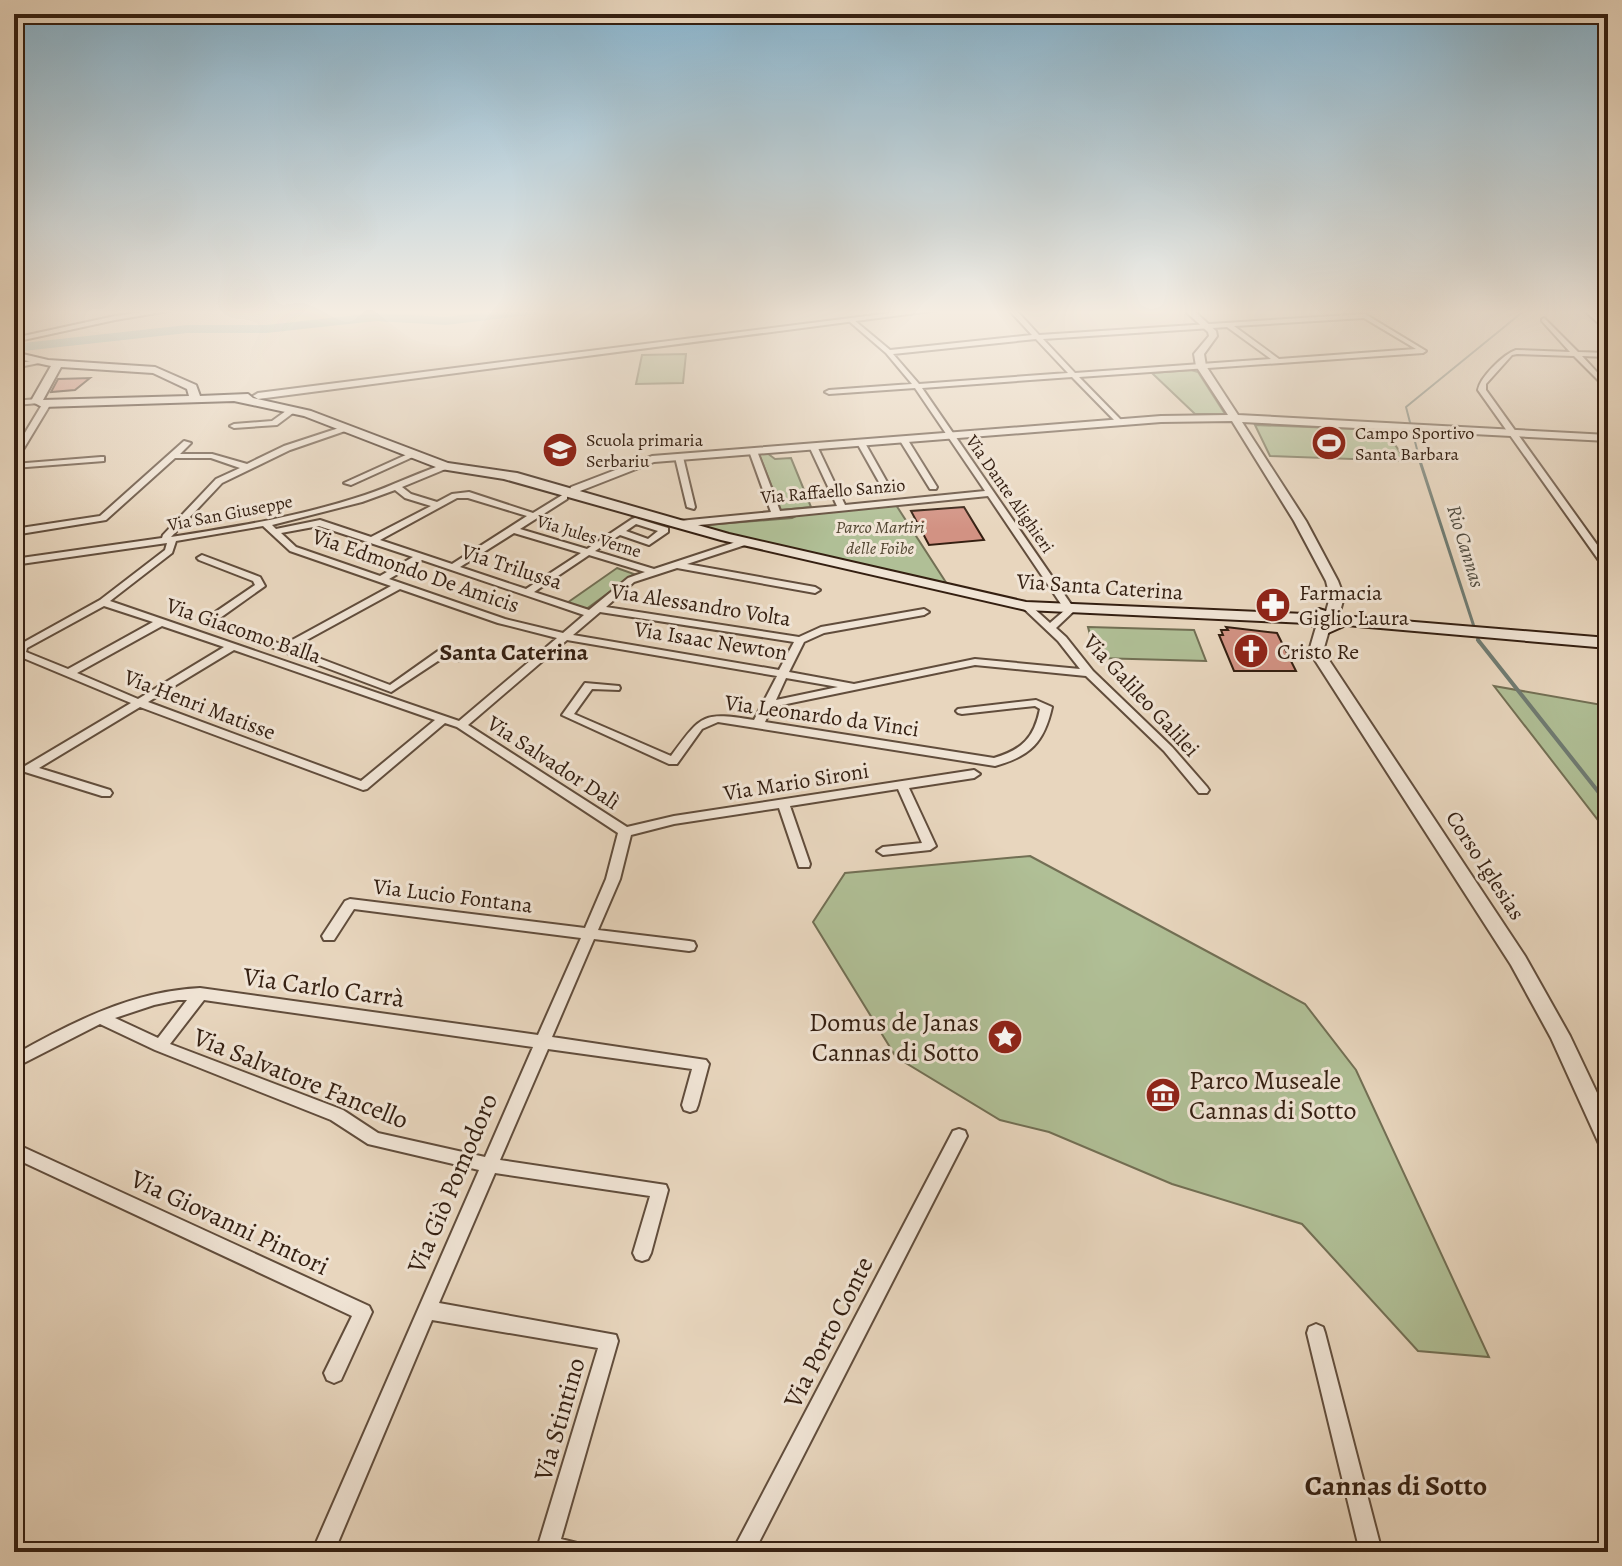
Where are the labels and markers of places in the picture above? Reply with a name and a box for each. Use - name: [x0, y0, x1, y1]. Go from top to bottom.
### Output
- place label: Campo Sportivo Santa Barbara: [1355, 421, 1474, 466]
- sports icon: Campo Sportivo Santa Barbara: [1310, 424, 1348, 462]
- place label: Scuola primaria Serbariu: [586, 428, 704, 473]
- school or university icon: Scuola primaria Serbariu: [541, 431, 579, 469]
- place label: Farmacia Giglio Laura: [1299, 578, 1410, 633]
- pharmacy icon: Farmacia Giglio Laura: [1254, 586, 1292, 624]
- church icon: Cristo Re: [1232, 632, 1270, 670]
- place label: Cristo Re: [1277, 637, 1359, 667]
- place label: Domus de Janas Cannas di Sotto: [809, 1005, 979, 1070]
- place icon: Domus de Janas Cannas di Sotto: [986, 1018, 1024, 1056]
- place label: Parco Museale Cannas di Sotto: [1189, 1063, 1356, 1128]
- museum icon: Parco Museale Cannas di Sotto: [1144, 1076, 1182, 1114]

